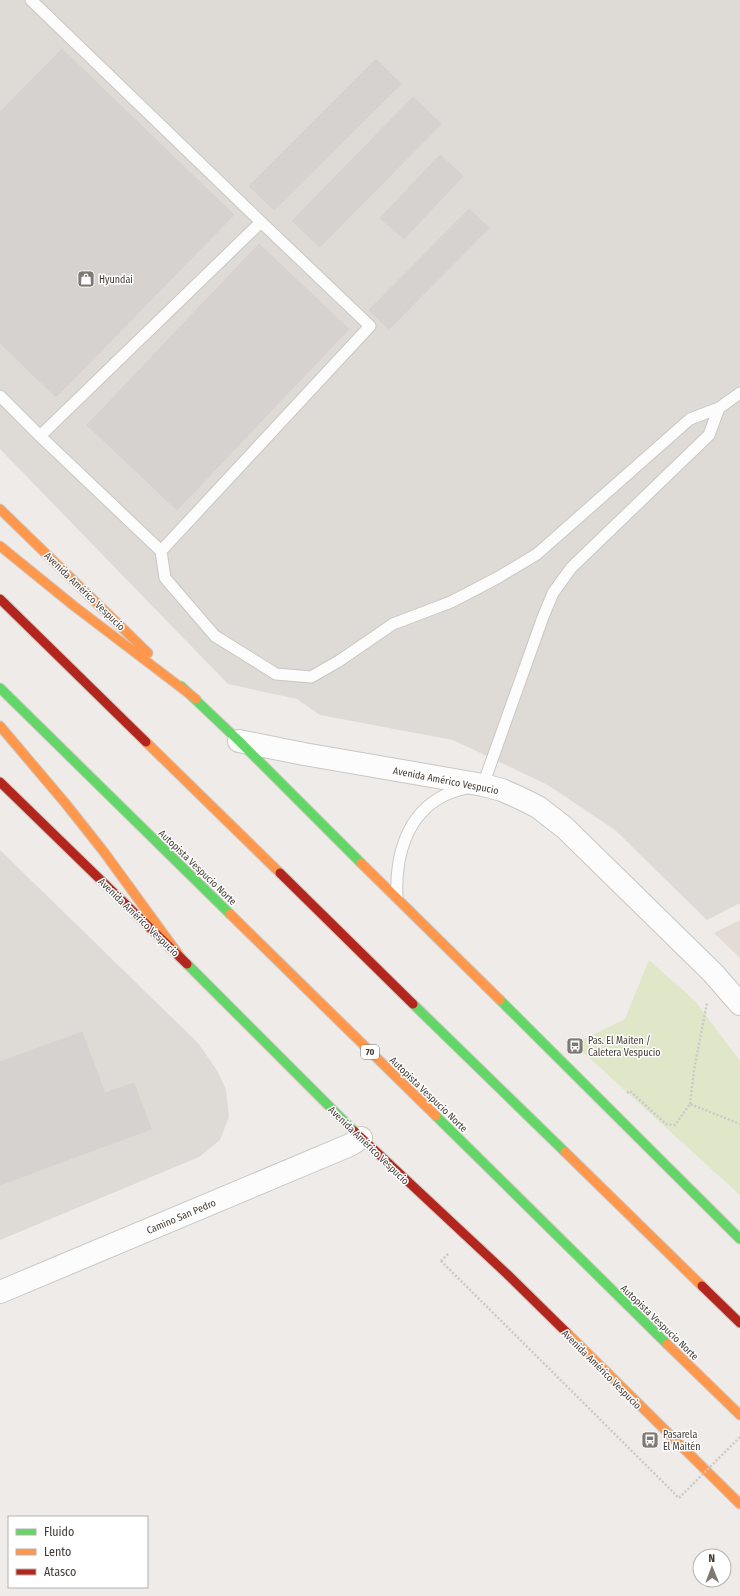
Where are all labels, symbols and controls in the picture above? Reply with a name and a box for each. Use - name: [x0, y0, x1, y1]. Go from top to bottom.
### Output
- shop icon: Hyundai: [76, 269, 96, 289]
- place label: Hyundai: [99, 274, 133, 286]
- street label: Avenida Américo Vespucio: [42, 550, 127, 633]
- street label: Avenida Américo Vespucio: [392, 765, 500, 797]
- street label: Autopista Vespucio Norte: [156, 828, 239, 908]
- street label: Avenida Américo Vespucio: [96, 876, 181, 959]
- place label: Pas. El Maiten / Caletera Vespucio: [588, 1035, 660, 1059]
- bus stop icon: Pas. El Maiten / Caletera Vespucio: [565, 1036, 585, 1056]
- road number: 70: [361, 1045, 379, 1059]
- street label: Autopista Vespucio Norte: [387, 1055, 470, 1135]
- street label: Avenida Américo Vespucio: [326, 1104, 411, 1187]
- street label: Camino San Pedro: [145, 1197, 218, 1237]
- street label: Autopista Vespucio Norte: [618, 1283, 701, 1363]
- street label: Avenida Américo Vespucio: [559, 1328, 643, 1412]
- place label: Pasarela El Maitén: [663, 1429, 700, 1453]
- bus stop icon: Pasarela El Maitén: [640, 1430, 660, 1450]
- legend: [8, 1516, 148, 1588]
- text: Fluido: [44, 1525, 74, 1539]
- text: Lento: [44, 1545, 71, 1559]
- north arrow: [692, 1548, 732, 1588]
- text: N: [708, 1552, 715, 1565]
- text: Atasco: [44, 1565, 76, 1579]

